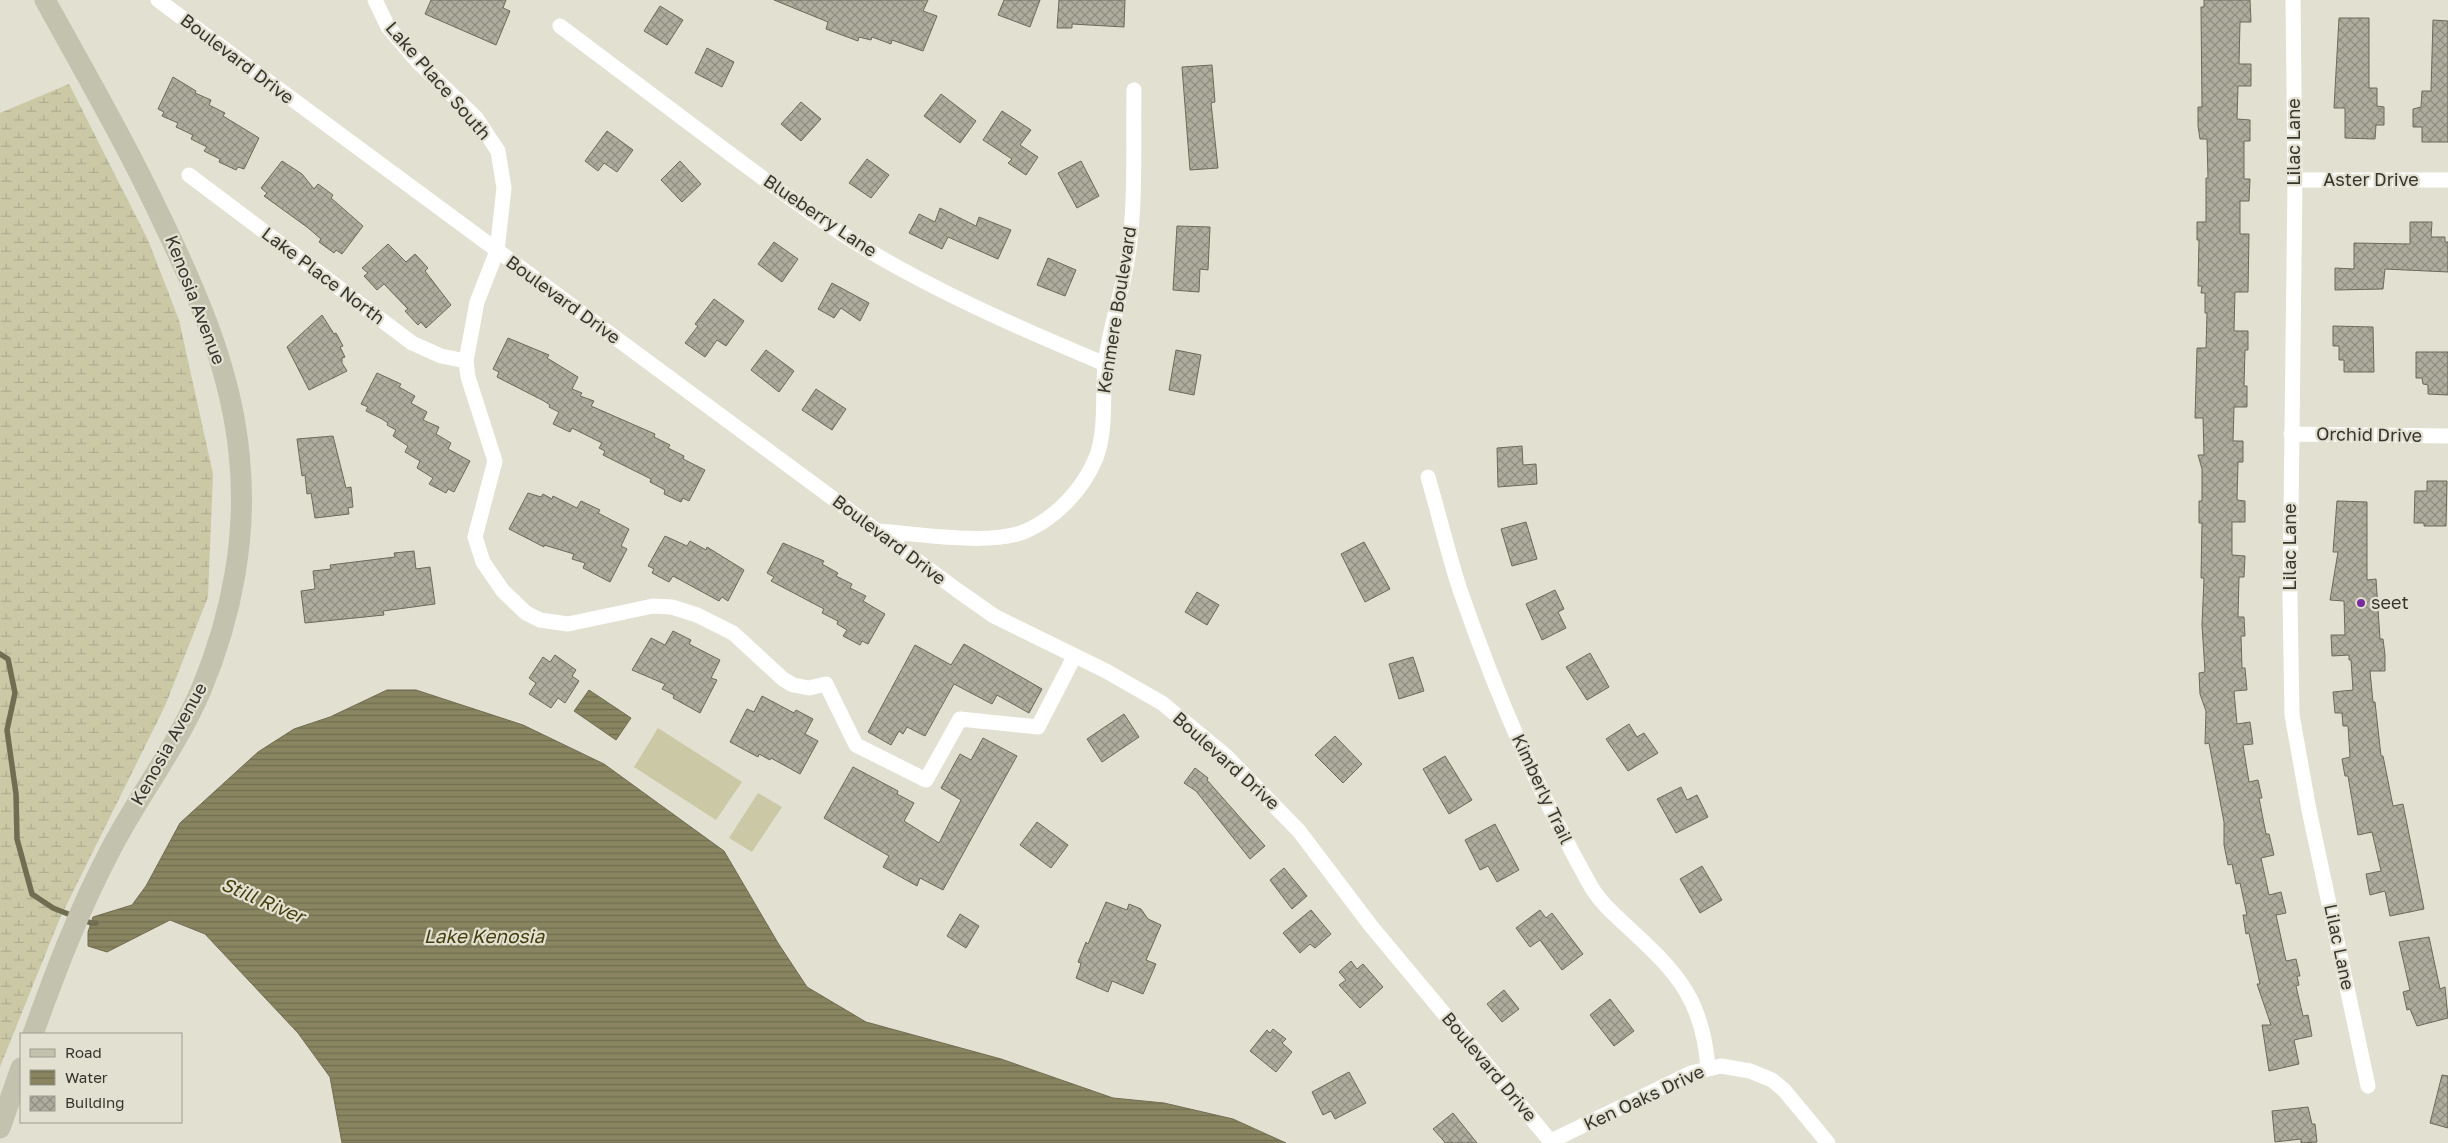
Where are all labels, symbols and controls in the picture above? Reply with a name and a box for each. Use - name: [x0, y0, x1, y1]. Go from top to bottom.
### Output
- street label: Boulevard Drive: [177, 8, 299, 108]
- street label: Lake Place South: [381, 17, 496, 144]
- street label: Lilac Lane: [2282, 98, 2304, 186]
- street label: Aster Drive: [2323, 168, 2419, 190]
- street label: Blueberry Lane: [760, 169, 881, 261]
- street label: Lake Place North: [258, 222, 389, 329]
- street label: Kenmere Boulevard: [1092, 225, 1140, 395]
- street label: Kenosia Avenue: [161, 232, 231, 368]
- street label: Boulevard Drive: [502, 250, 625, 348]
- street label: Orchid Drive: [2316, 422, 2422, 446]
- street label: Boulevard Drive: [829, 489, 951, 589]
- street label: Lilac Lane: [2278, 503, 2300, 591]
- place label: seet: [2371, 591, 2409, 613]
- marker: seet: [2355, 597, 2367, 609]
- street label: Kenosia Avenue: [125, 678, 211, 809]
- street label: Boulevard Drive: [1169, 707, 1285, 814]
- street label: Kimberly Trail: [1508, 730, 1578, 847]
- water label: Still River: [218, 872, 311, 928]
- street label: Lilac Lane: [2320, 902, 2360, 992]
- water label: Lake Kenosia: [424, 924, 546, 947]
- street label: Boulevard Drive: [1438, 1007, 1542, 1126]
- legend: [20, 1033, 182, 1123]
- text: Road: [65, 1043, 102, 1061]
- street label: Ken Oaks Drive: [1580, 1060, 1707, 1135]
- text: Water: [65, 1068, 108, 1086]
- text: Building: [65, 1093, 125, 1111]

